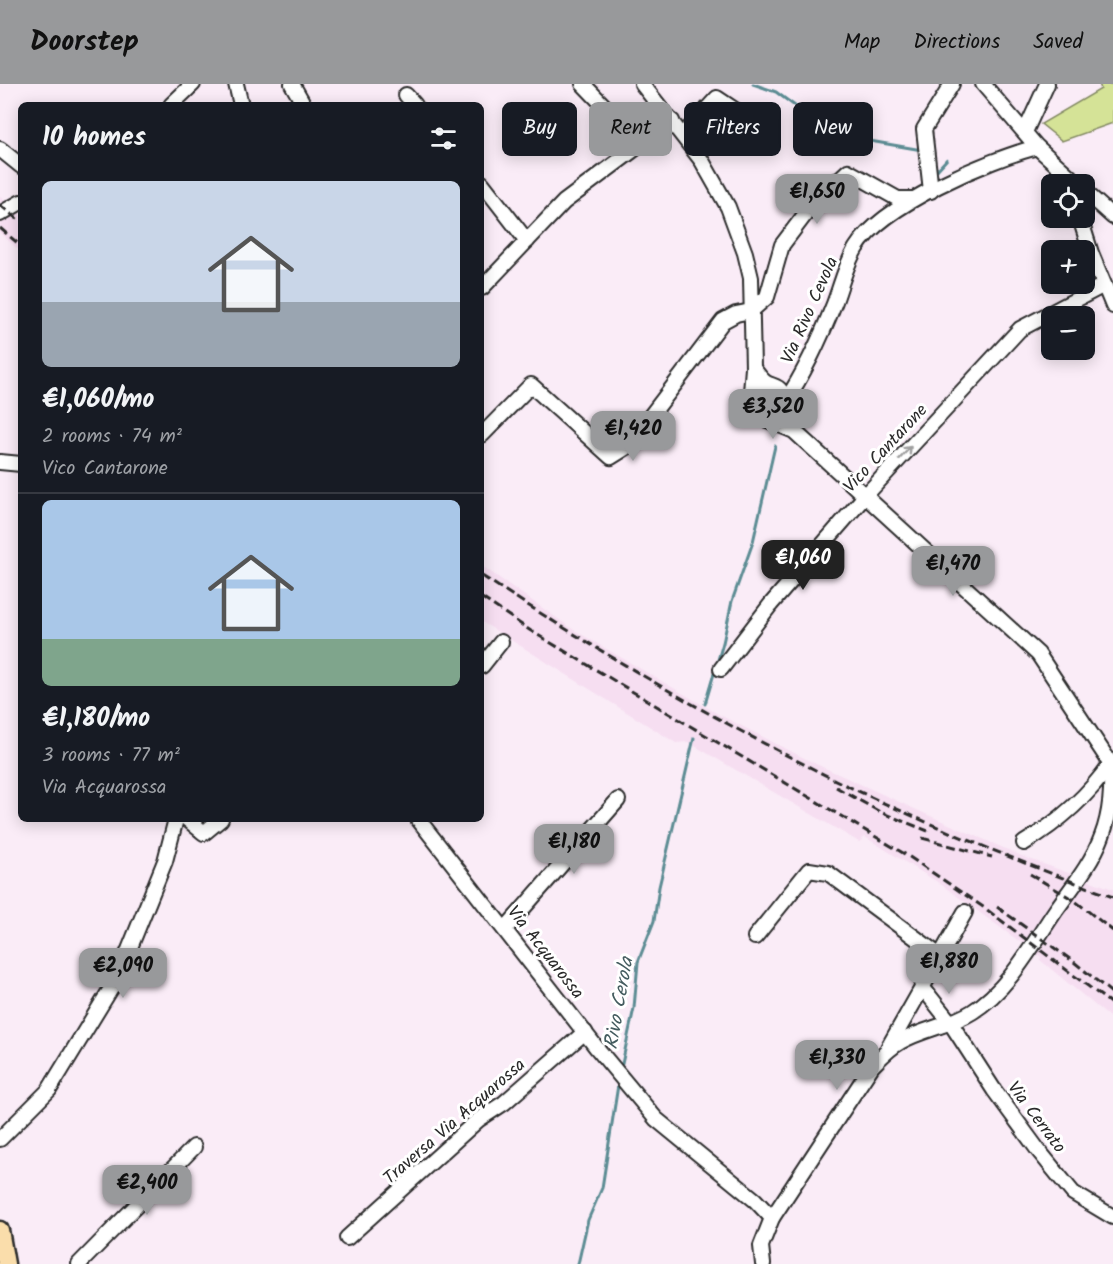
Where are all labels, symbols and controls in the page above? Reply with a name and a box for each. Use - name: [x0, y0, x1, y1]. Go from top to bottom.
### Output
- text: Doorstep: [30, 20, 139, 65]
- text: Map: [844, 26, 880, 59]
- text: Directions: [913, 26, 1000, 59]
- text: Saved: [1033, 26, 1083, 59]
- chip: Buy: [502, 102, 577, 156]
- chip: Rent: [589, 102, 672, 156]
- chip: Filters: [684, 102, 781, 156]
- chip: New: [793, 102, 873, 156]
- text: 10 homes: [42, 117, 146, 159]
- icon: filters: [427, 122, 460, 155]
- pin: €1,650: [768, 174, 866, 225]
- map controls: [1041, 174, 1095, 360]
- button: locate: [1041, 174, 1095, 228]
- text: €1,650: [789, 177, 845, 209]
- icon: home: [197, 220, 305, 328]
- button: +: [1041, 240, 1095, 294]
- street label: Via Rivo Cevola: [774, 252, 847, 369]
- button: −: [1041, 306, 1095, 360]
- text: €1,060/mo: [42, 379, 154, 421]
- pin: €3,520: [724, 389, 822, 440]
- text: €3,520: [743, 392, 803, 424]
- street label: Vico Cantarone: [837, 398, 935, 500]
- pin: €1,420: [584, 411, 682, 462]
- text: €1,420: [605, 414, 661, 446]
- text: 2 rooms · 74 m²: [42, 421, 182, 453]
- one-way arrow: [897, 446, 912, 461]
- text: Vico Cantarone: [42, 453, 168, 485]
- icon: home: [197, 539, 305, 647]
- pin: €1,060: [754, 540, 852, 591]
- text: €1,060: [775, 543, 831, 575]
- pin: €1,470: [904, 546, 1002, 597]
- text: €1,470: [926, 549, 980, 581]
- text: €1,180/mo: [42, 698, 150, 740]
- text: 3 rooms · 77 m²: [42, 740, 180, 772]
- text: Via Acquarossa: [42, 772, 166, 804]
- pin: €1,180: [525, 824, 623, 875]
- text: €1,180: [548, 827, 600, 859]
- street label: Via Acquarossa: [499, 900, 591, 1006]
- pin: €1,880: [900, 944, 998, 995]
- text: €1,880: [920, 947, 978, 979]
- pin: €2,090: [74, 948, 172, 999]
- text: €2,090: [93, 951, 153, 983]
- water label: Rivo Cerola: [596, 953, 644, 1052]
- pin: €1,330: [788, 1040, 886, 1091]
- text: €1,330: [809, 1043, 865, 1075]
- street label: Traversa Via Acquarossa: [377, 1052, 533, 1192]
- street label: Via Cerrato: [999, 1076, 1073, 1160]
- pin: €2,400: [98, 1165, 196, 1216]
- text: €2,400: [117, 1168, 178, 1200]

